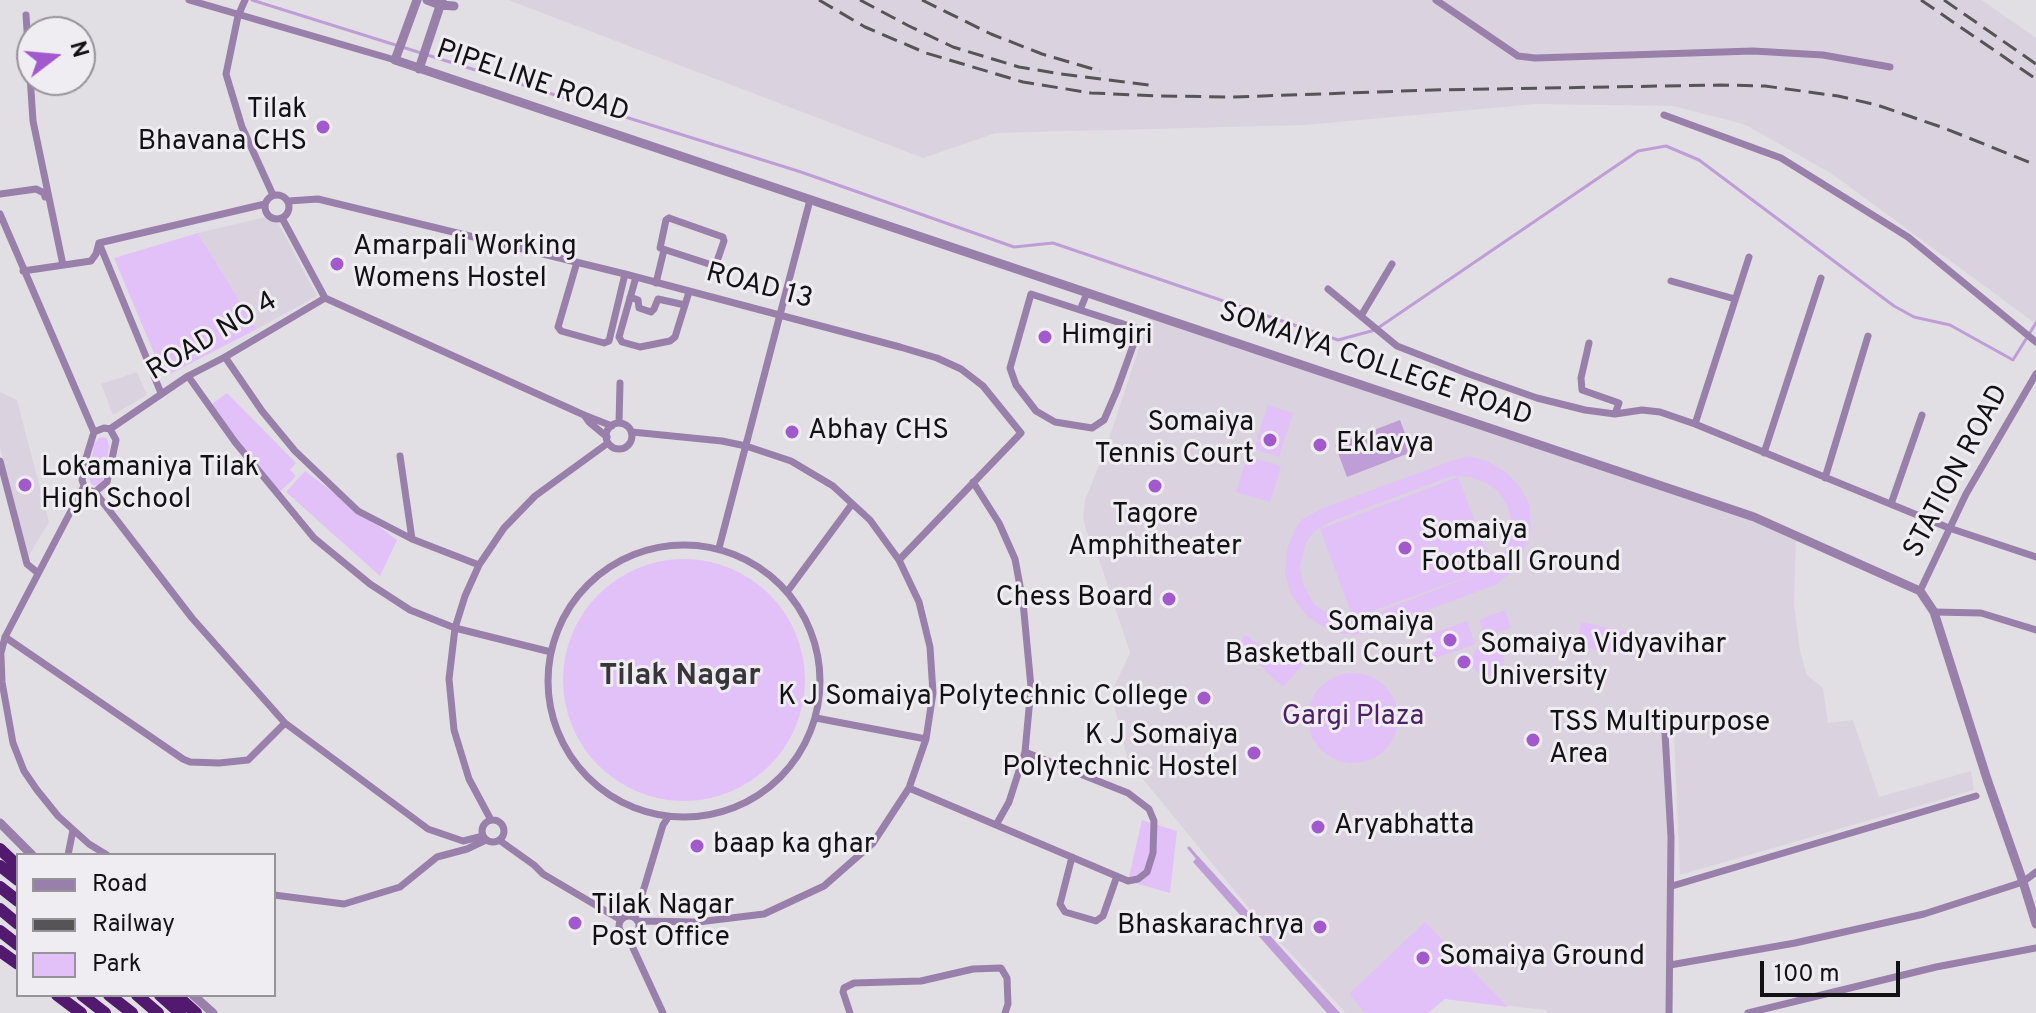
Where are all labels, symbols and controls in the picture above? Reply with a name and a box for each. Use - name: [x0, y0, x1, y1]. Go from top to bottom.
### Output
- north arrow: [16, 16, 96, 96]
- street label: PIPELINE ROAD: [431, 34, 633, 132]
- text: N: [62, 38, 93, 61]
- place label: Tilak Bhavana CHS: [138, 94, 307, 160]
- marker: Tilak Bhavana CHS: [314, 118, 332, 136]
- place label: Amarpali Working Womens Hostel: [353, 231, 577, 297]
- marker: Amarpali Working Womens Hostel: [328, 255, 346, 273]
- street label: ROAD 13: [702, 258, 816, 318]
- street label: ROAD NO 4: [142, 286, 284, 390]
- street label: SOMAIYA COLLEGE ROAD: [1214, 297, 1536, 435]
- place label: Himgiri: [1061, 320, 1153, 354]
- marker: Himgiri: [1036, 328, 1054, 346]
- street label: STATION ROAD: [1898, 380, 2018, 564]
- place label: Somaiya Tennis Court: [1094, 407, 1254, 473]
- place label: Abhay CHS: [808, 415, 949, 449]
- marker: Abhay CHS: [783, 423, 801, 441]
- place label: Eklavya: [1336, 428, 1434, 462]
- marker: Somaiya Tennis Court: [1261, 431, 1279, 449]
- marker: Eklavya: [1311, 436, 1329, 454]
- place label: Lokamaniya Tilak High School: [41, 452, 259, 518]
- marker: Lokamaniya Tilak High School: [16, 476, 34, 494]
- marker: Tagore Amphitheater: [1146, 477, 1164, 495]
- place label: Tagore Amphitheater: [1068, 499, 1242, 565]
- place label: Somaiya Football Ground: [1421, 515, 1621, 581]
- marker: Somaiya Football Ground: [1396, 539, 1414, 557]
- place label: Chess Board: [995, 582, 1153, 616]
- marker: Chess Board: [1160, 590, 1178, 608]
- place label: Somaiya Basketball Court: [1225, 607, 1434, 673]
- place label: Somaiya Vidyavihar University: [1480, 629, 1726, 695]
- marker: Somaiya Basketball Court: [1441, 631, 1459, 649]
- marker: Somaiya Vidyavihar University: [1455, 653, 1473, 671]
- district label: Tilak Nagar: [599, 660, 761, 696]
- place label: K J Somaiya Polytechnic College: [778, 681, 1188, 715]
- marker: K J Somaiya Polytechnic College: [1195, 689, 1213, 707]
- park label: Gargi Plaza: [1282, 701, 1424, 735]
- place label: TSS Multipurpose Area: [1549, 707, 1770, 773]
- place label: K J Somaiya Polytechnic Hostel: [1002, 720, 1238, 786]
- marker: TSS Multipurpose Area: [1524, 731, 1542, 749]
- marker: K J Somaiya Polytechnic Hostel: [1245, 744, 1263, 762]
- place label: Aryabhatta: [1334, 810, 1474, 844]
- marker: Aryabhatta: [1309, 818, 1327, 836]
- place label: baap ka ghar: [713, 829, 875, 863]
- marker: baap ka ghar: [688, 837, 706, 855]
- legend: [16, 853, 276, 997]
- text: Road: [92, 870, 148, 900]
- place label: Tilak Nagar Post Office: [591, 890, 734, 956]
- text: Railway: [92, 910, 175, 940]
- place label: Bhaskarachrya: [1117, 910, 1304, 944]
- marker: Tilak Nagar Post Office: [566, 914, 584, 932]
- marker: Bhaskarachrya: [1311, 918, 1329, 936]
- place label: Somaiya Ground: [1439, 941, 1645, 975]
- scale bar: [1764, 945, 1904, 995]
- marker: Somaiya Ground: [1414, 949, 1432, 967]
- text: Park: [92, 950, 142, 980]
- text: 100 m: [1774, 960, 1840, 990]

